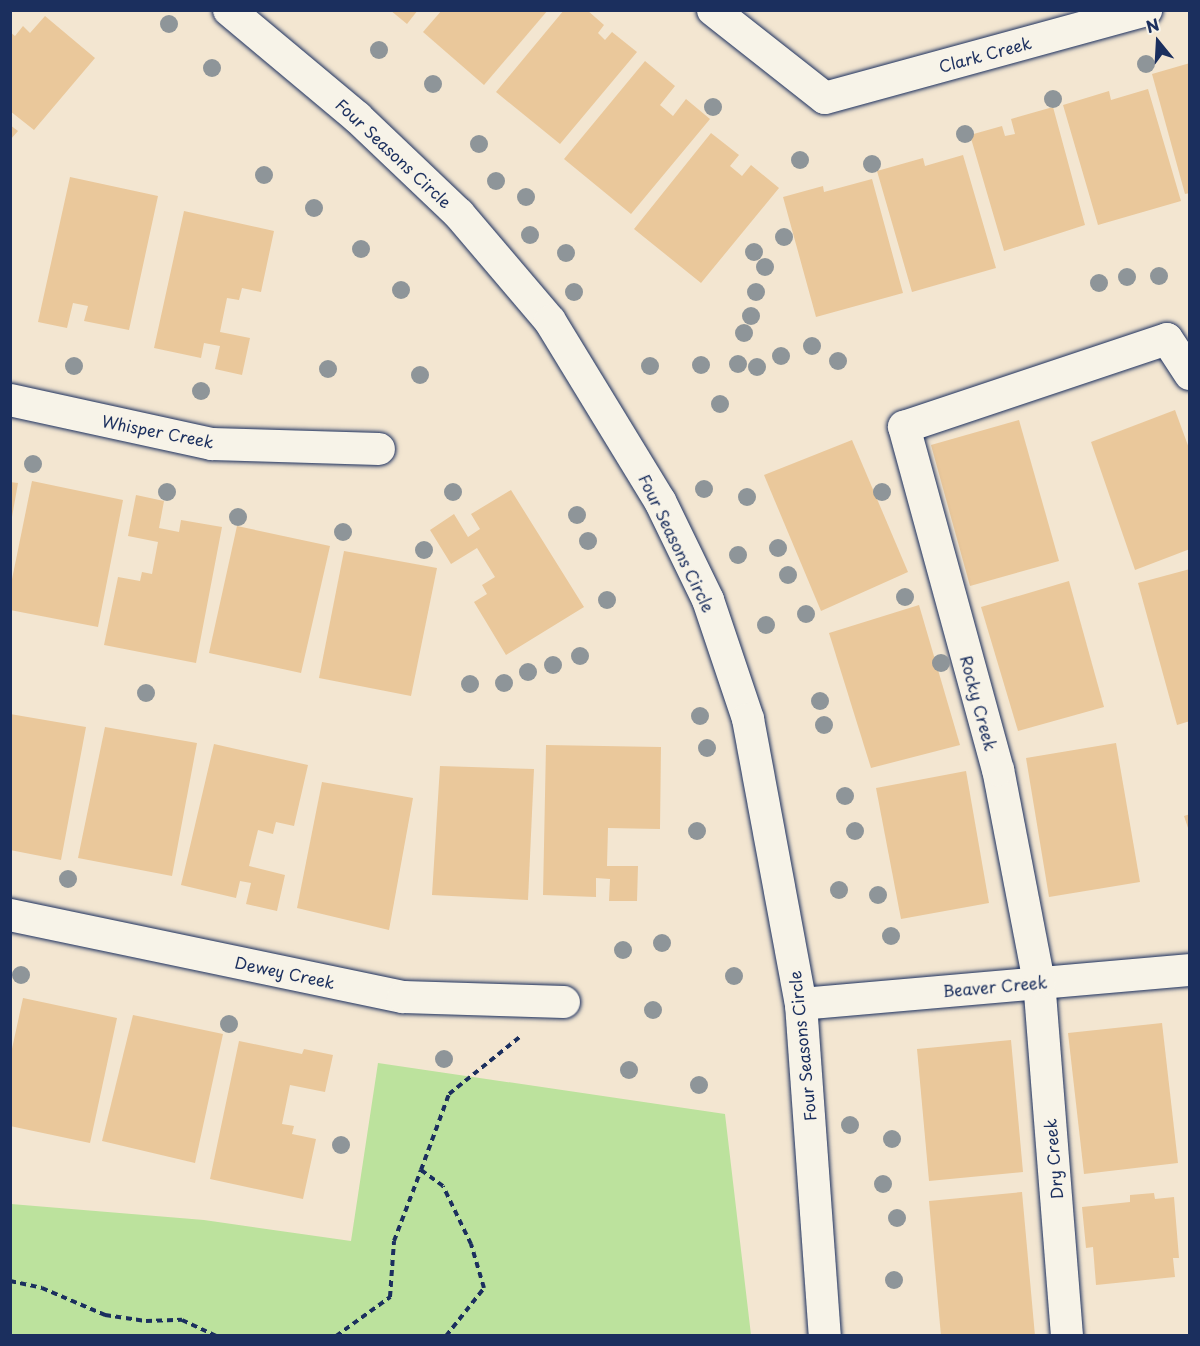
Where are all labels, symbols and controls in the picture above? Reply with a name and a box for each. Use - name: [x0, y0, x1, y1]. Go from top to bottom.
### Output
- north arrow: [1128, 12, 1188, 72]
- text: N: [1143, 12, 1162, 38]
- street label: Clark Creek: [937, 32, 1033, 76]
- street label: Four Seasons Circle: [332, 94, 456, 212]
- street label: Whisper Creek: [100, 411, 216, 451]
- street label: Four Seasons Circle: [635, 470, 719, 616]
- street label: Rocky Creek: [957, 653, 1001, 753]
- street label: Dewey Creek: [233, 952, 337, 992]
- street label: Four Seasons Circle: [785, 969, 819, 1123]
- street label: Beaver Creek: [942, 972, 1048, 1000]
- street label: Dry Creek: [1040, 1118, 1066, 1200]

